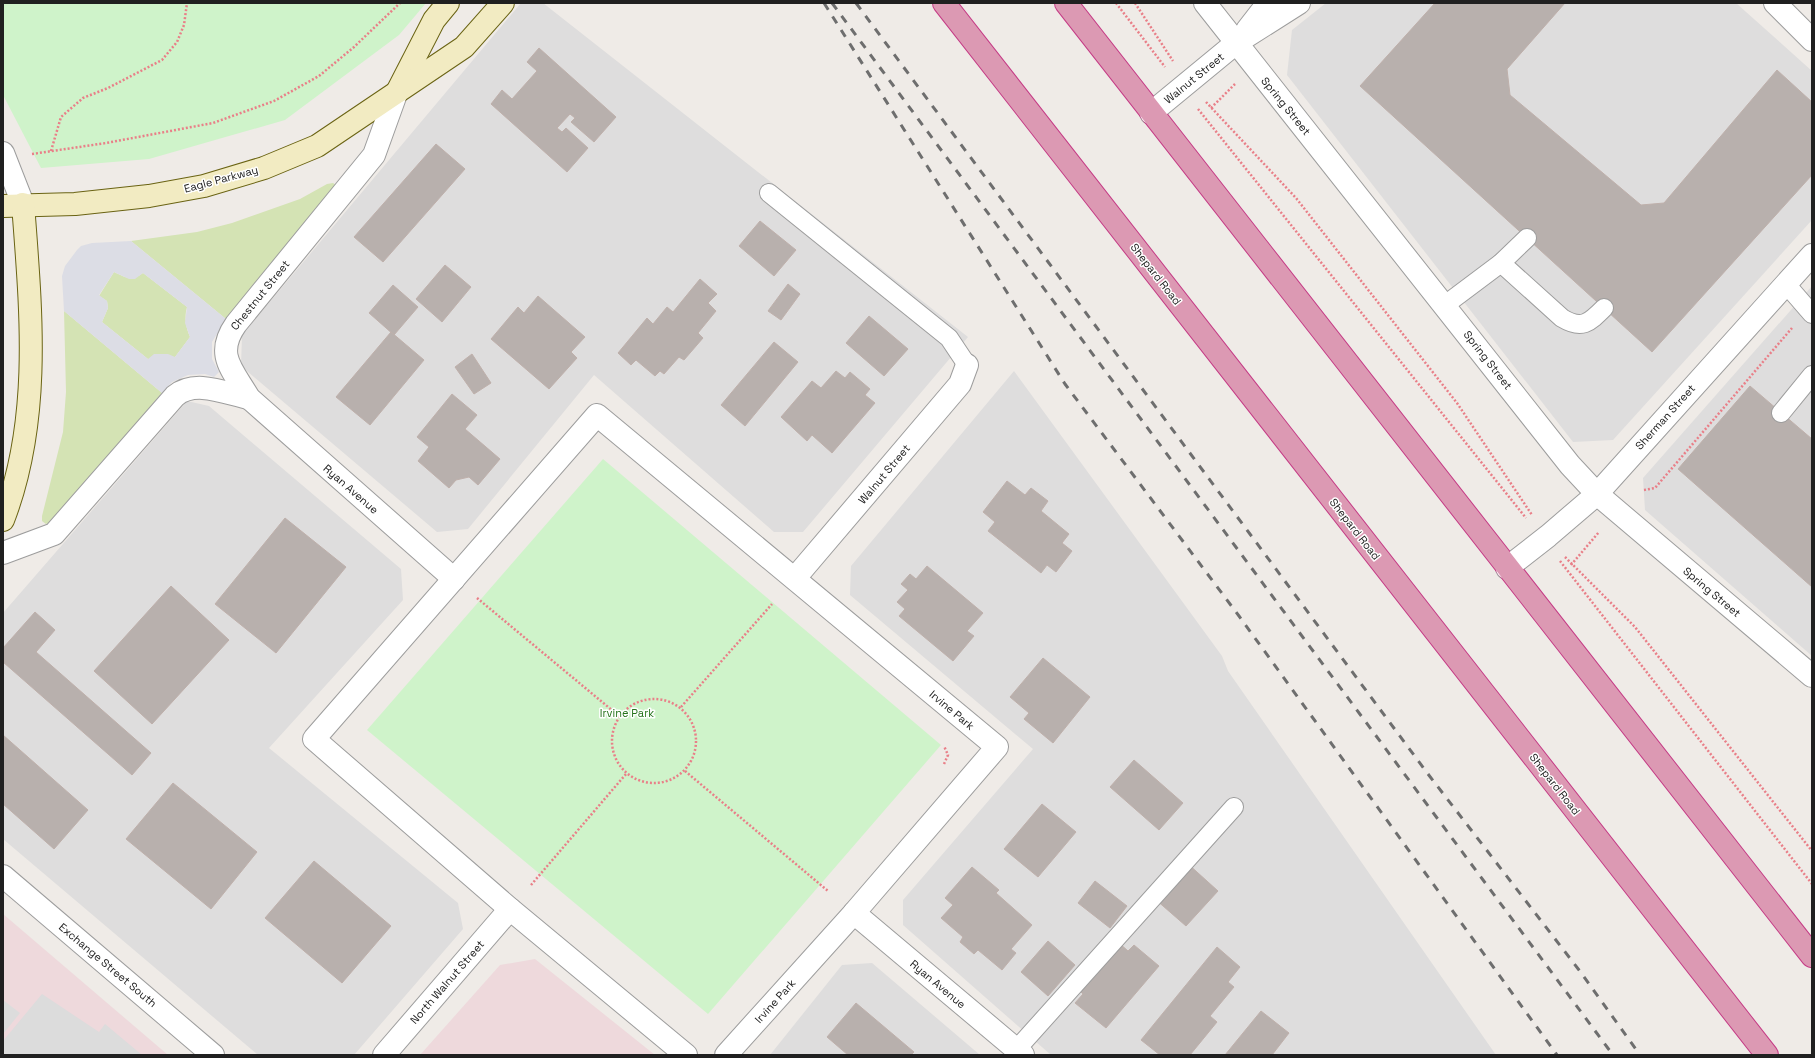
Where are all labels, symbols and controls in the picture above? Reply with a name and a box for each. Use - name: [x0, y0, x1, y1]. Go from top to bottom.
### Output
- street label: Walnut Street: [1161, 49, 1227, 107]
- street label: Spring Street: [1258, 74, 1314, 138]
- street label: Eagle Parkway: [182, 162, 260, 196]
- street label: Shepard Road: [1128, 240, 1184, 308]
- street label: Chestnut Street: [228, 257, 292, 333]
- street label: Spring Street: [1461, 328, 1515, 392]
- street label: Sherman Street: [1632, 381, 1698, 453]
- street label: Walnut Street: [855, 441, 913, 507]
- street label: Ryan Avenue: [321, 461, 381, 517]
- street label: Shepard Road: [1327, 495, 1383, 563]
- street label: Spring Street: [1680, 564, 1744, 620]
- street label: Irvine Park: [927, 687, 977, 733]
- park label: Irvine Park: [600, 706, 654, 720]
- street label: Shepard Road: [1527, 750, 1583, 818]
- street label: Exchange Street South: [56, 920, 160, 1010]
- street label: North Walnut Street: [407, 937, 487, 1027]
- street label: Ryan Avenue: [907, 957, 969, 1011]
- street label: Irvine Park: [752, 976, 798, 1026]

